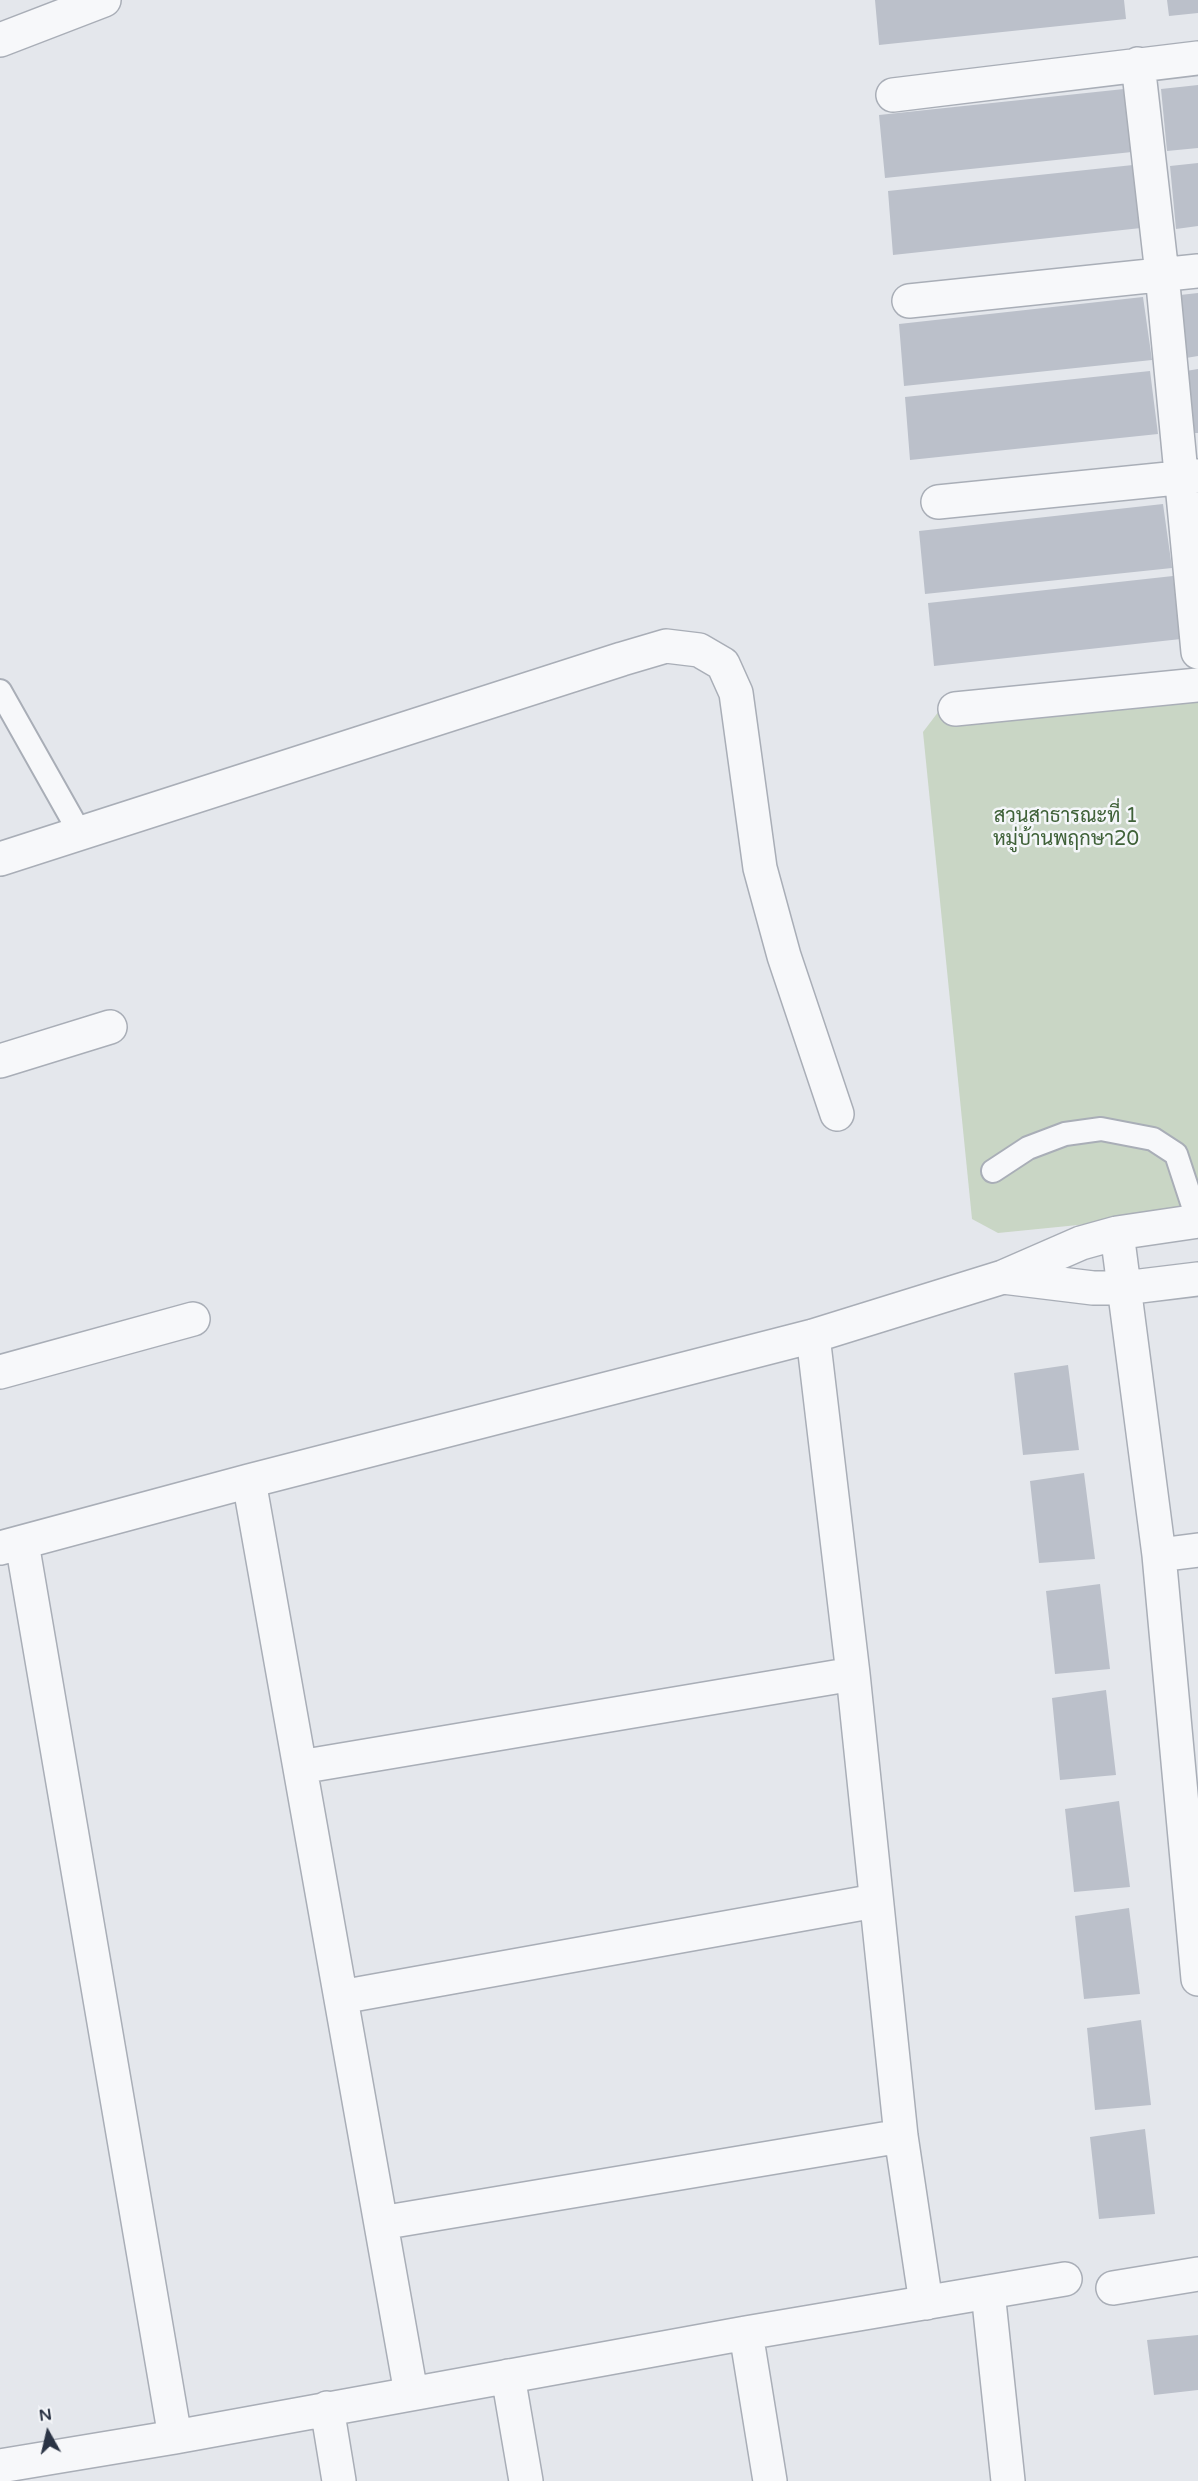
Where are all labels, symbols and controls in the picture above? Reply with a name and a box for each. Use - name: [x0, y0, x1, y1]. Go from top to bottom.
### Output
- park label: สวนสาธารณะที่ 1 หมู่บ้านพฤกษา20: [993, 805, 1139, 852]
- north arrow: [18, 2403, 78, 2463]
- text: N: [38, 2404, 53, 2426]

